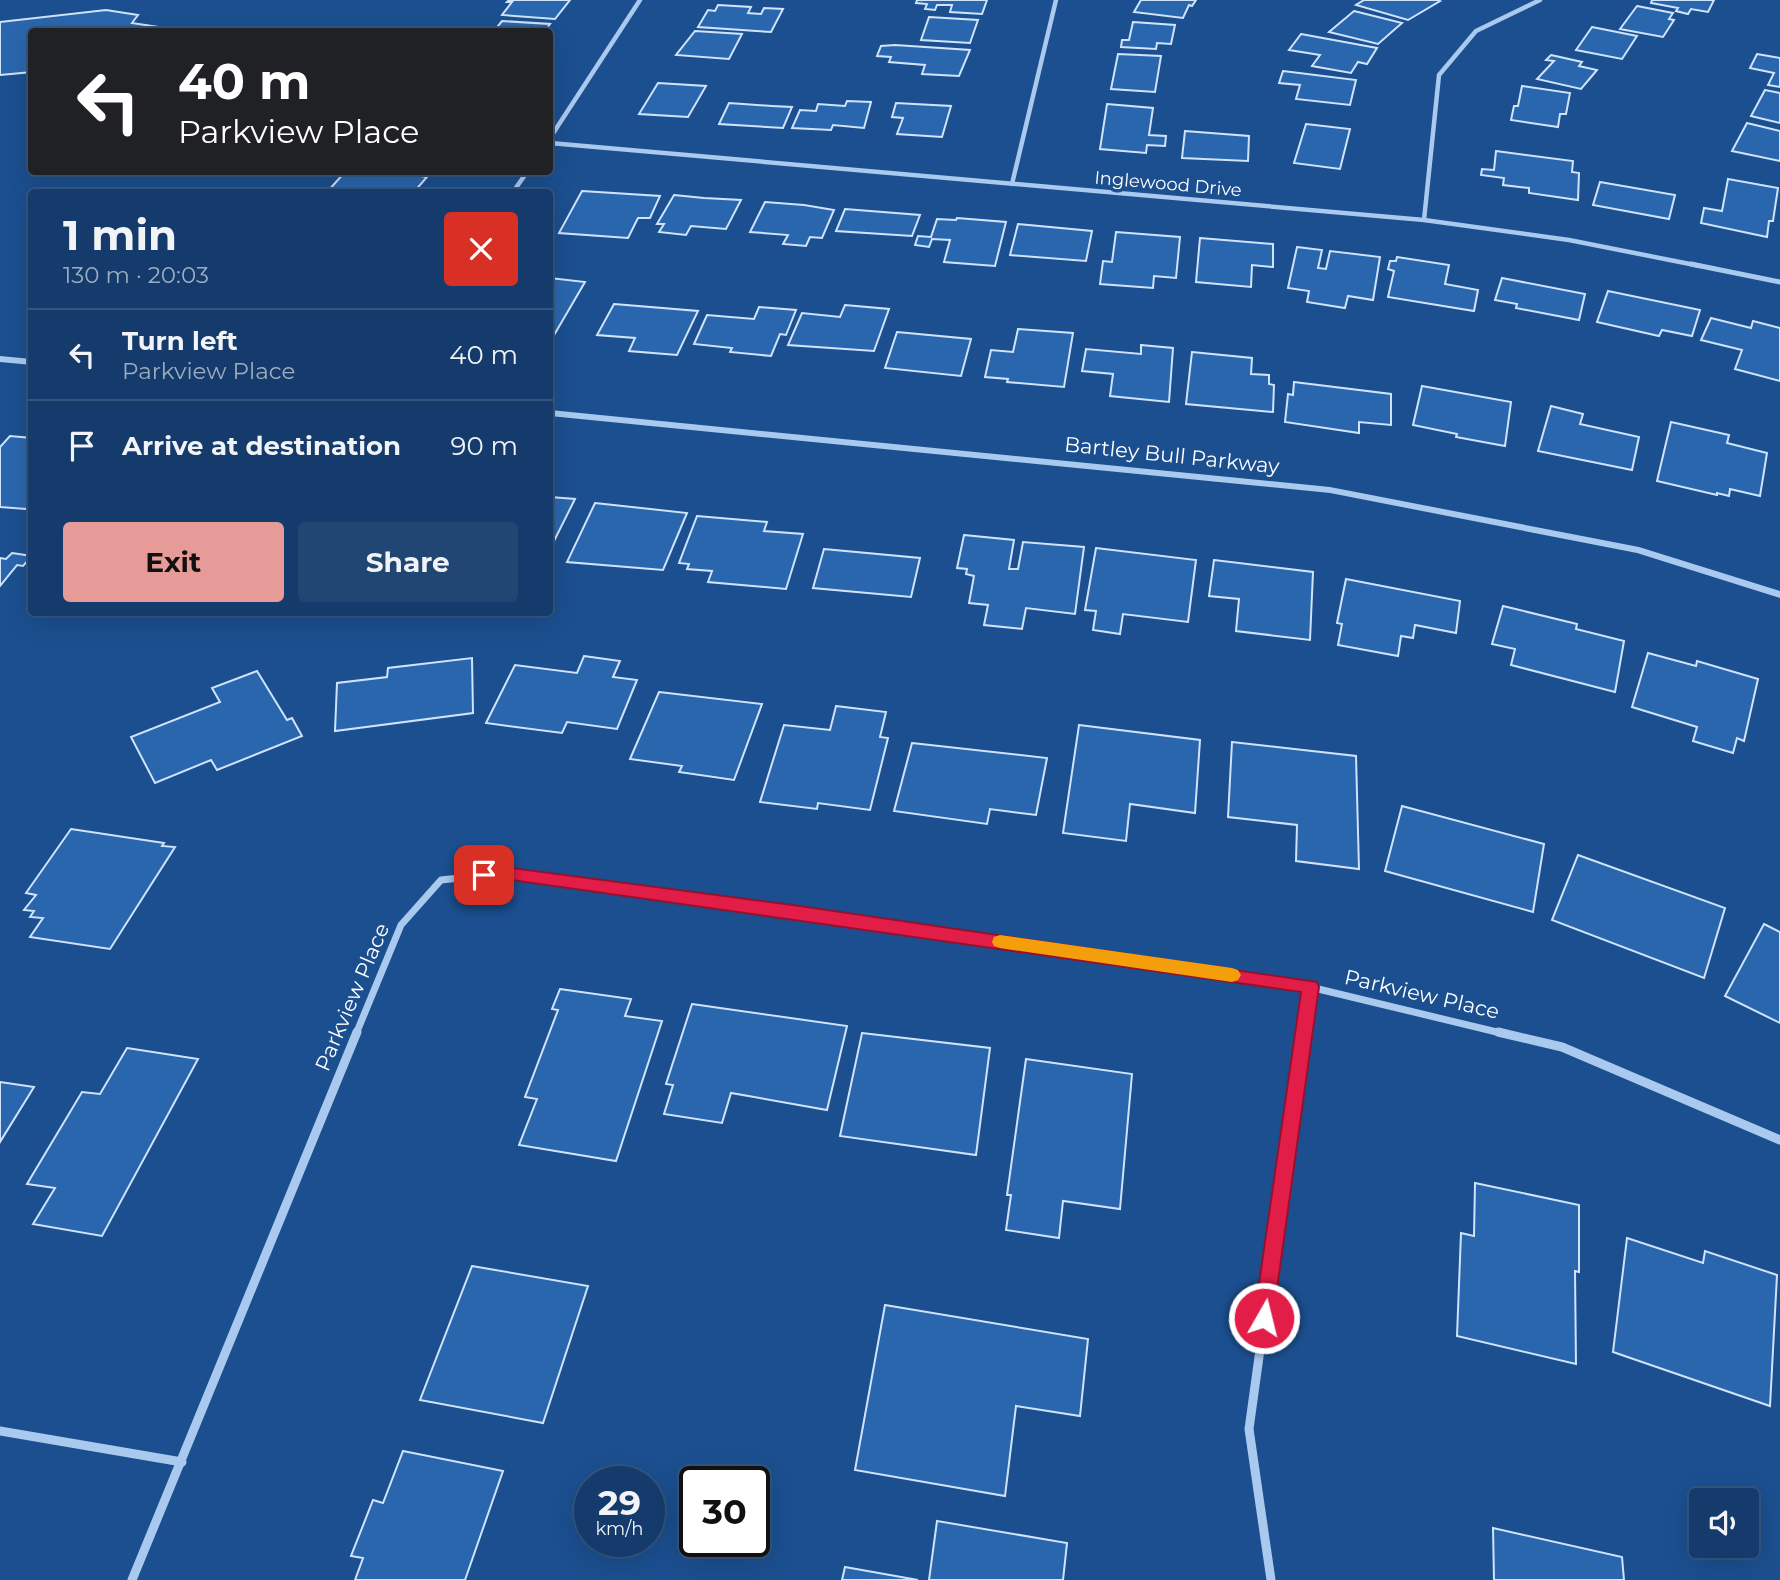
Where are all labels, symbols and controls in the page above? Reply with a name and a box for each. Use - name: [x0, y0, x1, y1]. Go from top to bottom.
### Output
- text: 40 m: [178, 52, 310, 111]
- icon: left: [63, 56, 154, 147]
- text: Parkview Place: [178, 112, 419, 151]
- street label: Inglewood Drive: [1093, 167, 1243, 201]
- text: 1 min: [63, 209, 177, 261]
- button: close: [444, 212, 518, 286]
- text: 130 m · 20:03: [63, 261, 209, 289]
- text: Turn left: [122, 325, 238, 357]
- icon: left: [63, 336, 101, 374]
- text: 40 m: [449, 339, 518, 371]
- text: Parkview Place: [122, 357, 295, 385]
- icon: arrive: [63, 427, 101, 465]
- text: Arrive at destination: [122, 430, 401, 462]
- text: 90 m: [451, 430, 518, 462]
- street label: Bartley Bull Parkway: [1063, 431, 1281, 479]
- button: Exit: [63, 522, 284, 602]
- button: Share: [298, 522, 518, 602]
- pin: [454, 845, 514, 905]
- icon: arrive: [465, 856, 503, 894]
- street label: Parkview Place: [310, 919, 394, 1075]
- street label: Parkview Place: [1342, 964, 1502, 1024]
- position arrow: [1227, 1281, 1301, 1355]
- speed limit sign: 30: [679, 1466, 770, 1557]
- text: 29: [598, 1481, 641, 1524]
- map controls: [1689, 1488, 1759, 1558]
- button: sound: [1689, 1488, 1759, 1558]
- text: km/h: [595, 1518, 644, 1540]

